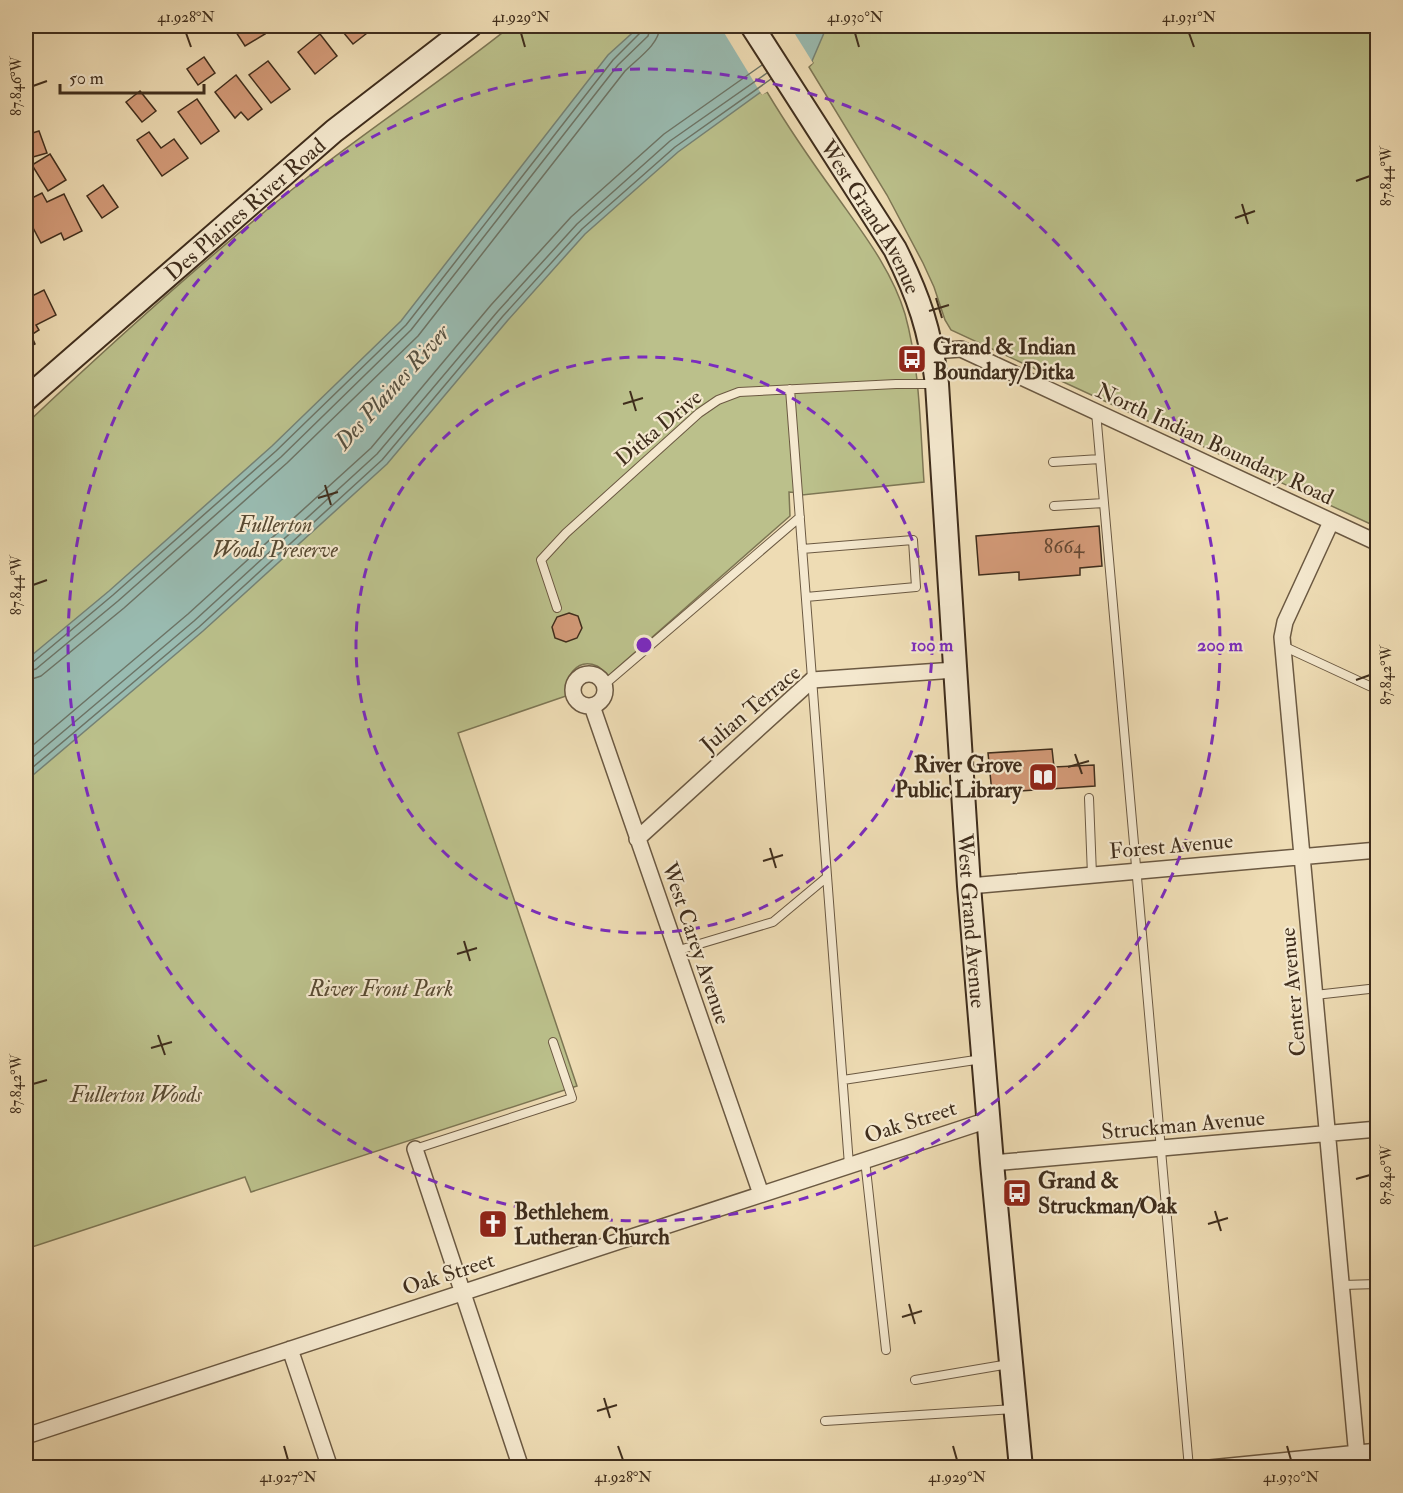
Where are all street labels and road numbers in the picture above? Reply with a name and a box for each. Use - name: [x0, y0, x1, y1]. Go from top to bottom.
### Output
- street label: Des Plaines River Road: [159, 132, 332, 287]
- street label: West Grand Avenue: [813, 134, 927, 298]
- street label: North Indian Boundary Road: [1091, 376, 1338, 511]
- street label: Ditka Drive: [609, 383, 708, 472]
- street label: Julian Terrace: [694, 659, 807, 760]
- street label: Forest Avenue: [1108, 827, 1234, 865]
- street label: West Grand Avenue: [951, 832, 992, 1009]
- street label: West Carey Avenue: [655, 858, 737, 1028]
- street label: Center Avenue: [1273, 926, 1313, 1058]
- street label: Oak Street: [861, 1094, 960, 1150]
- street label: Struckman Avenue: [1100, 1104, 1266, 1146]
- street label: Oak Street: [399, 1246, 498, 1302]

